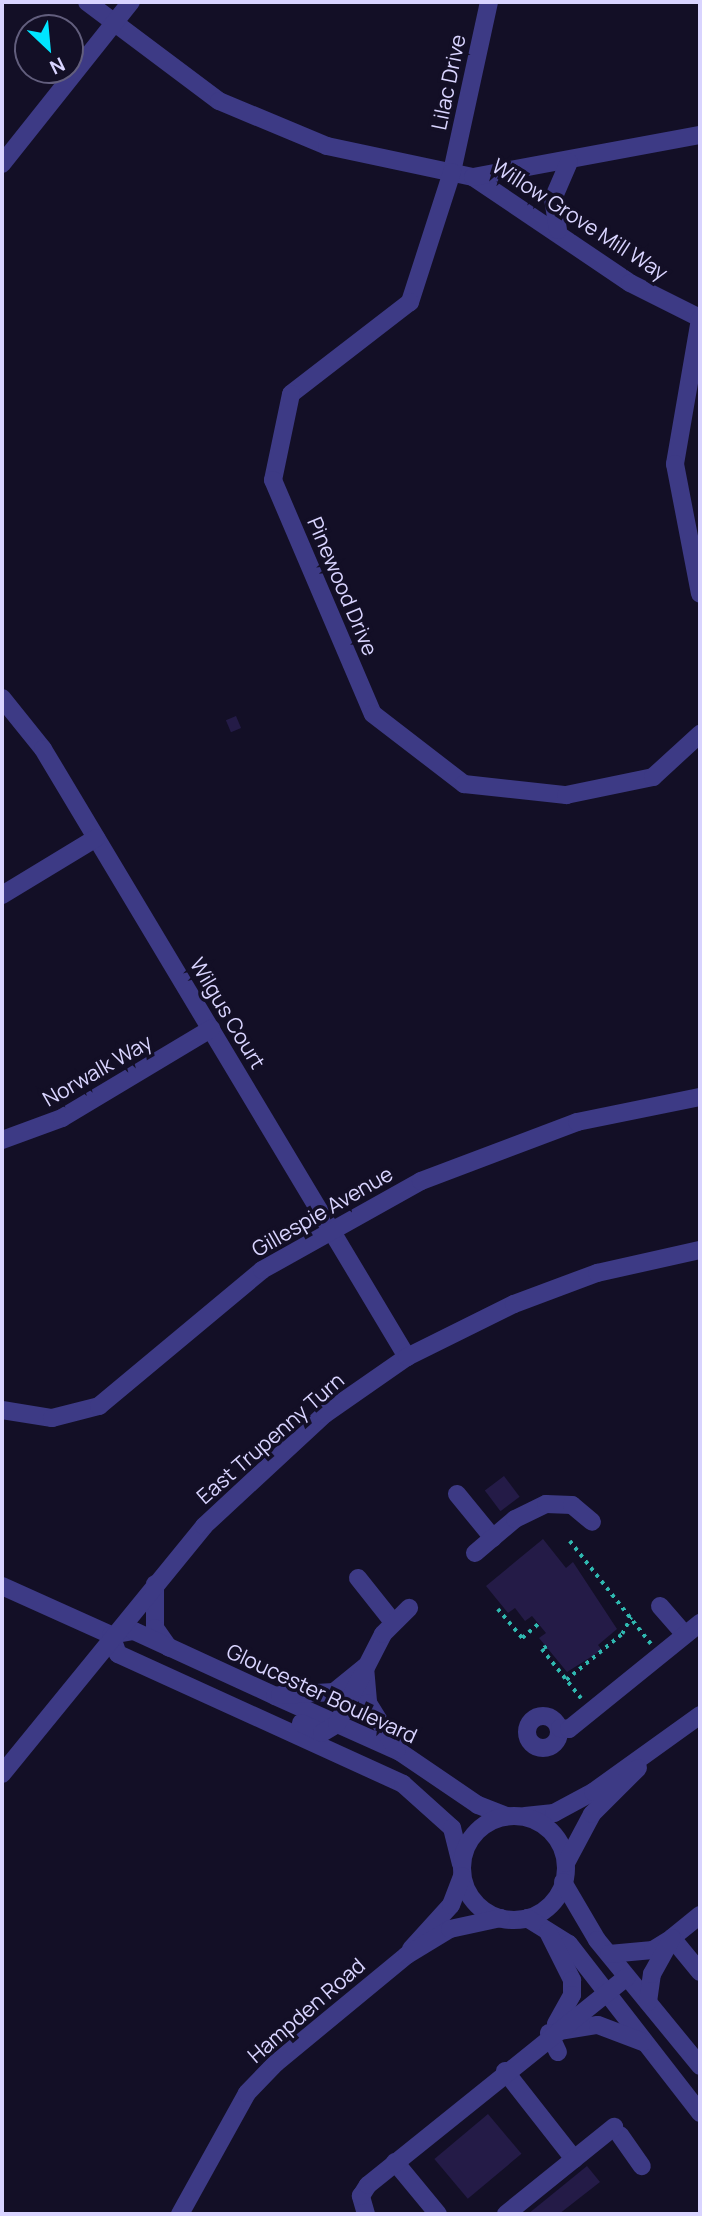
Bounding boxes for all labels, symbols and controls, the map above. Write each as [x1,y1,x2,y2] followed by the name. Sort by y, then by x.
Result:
[14,14,84,84] north arrow
[426,32,470,132] street label: Lilac Drive
[45,51,69,81] text: N
[487,153,673,285] street label: Willow Grove Mill Way
[302,513,384,659] street label: Pinewood Drive
[185,953,271,1073] street label: Wilgus Court
[38,1029,156,1111] street label: Norwalk Way
[247,1160,397,1262] street label: Gillespie Avenue
[191,1367,349,1509] street label: East Trupenny Turn
[223,1638,421,1748] street label: Gloucester Boulevard
[242,1952,370,2068] street label: Hampden Road

